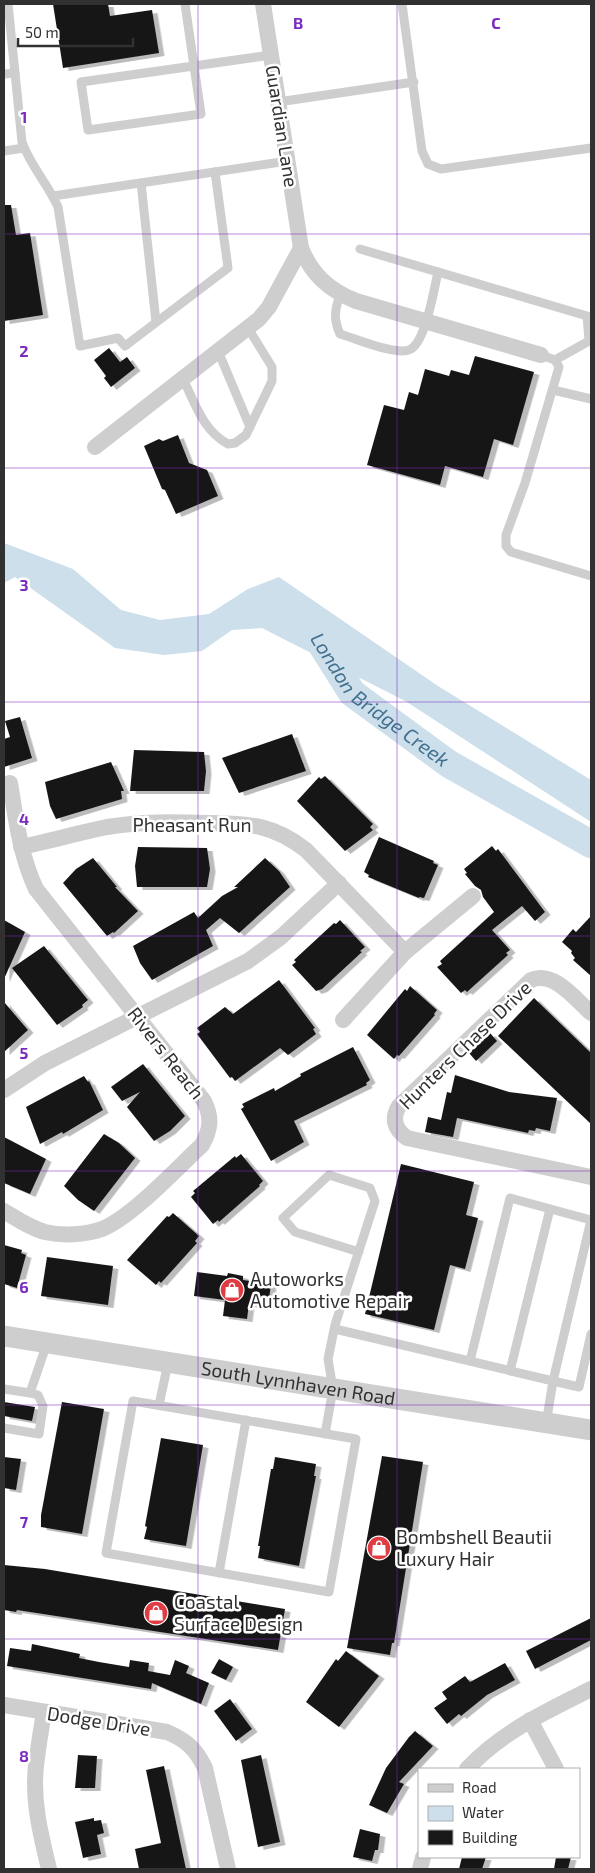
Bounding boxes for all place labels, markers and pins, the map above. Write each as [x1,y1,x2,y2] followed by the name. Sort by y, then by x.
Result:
[250,1267,410,1312] place label: Autoworks Automotive Repair
[219,1277,245,1303] shop icon: Autoworks Automotive Repair
[396,1525,552,1570] place label: Bombshell Beautii Luxury Hair
[366,1535,392,1561] shop icon: Bombshell Beautii Luxury Hair
[174,1590,303,1635] place label: Coastal Surface Design
[143,1600,169,1626] shop icon: Coastal Surface Design

